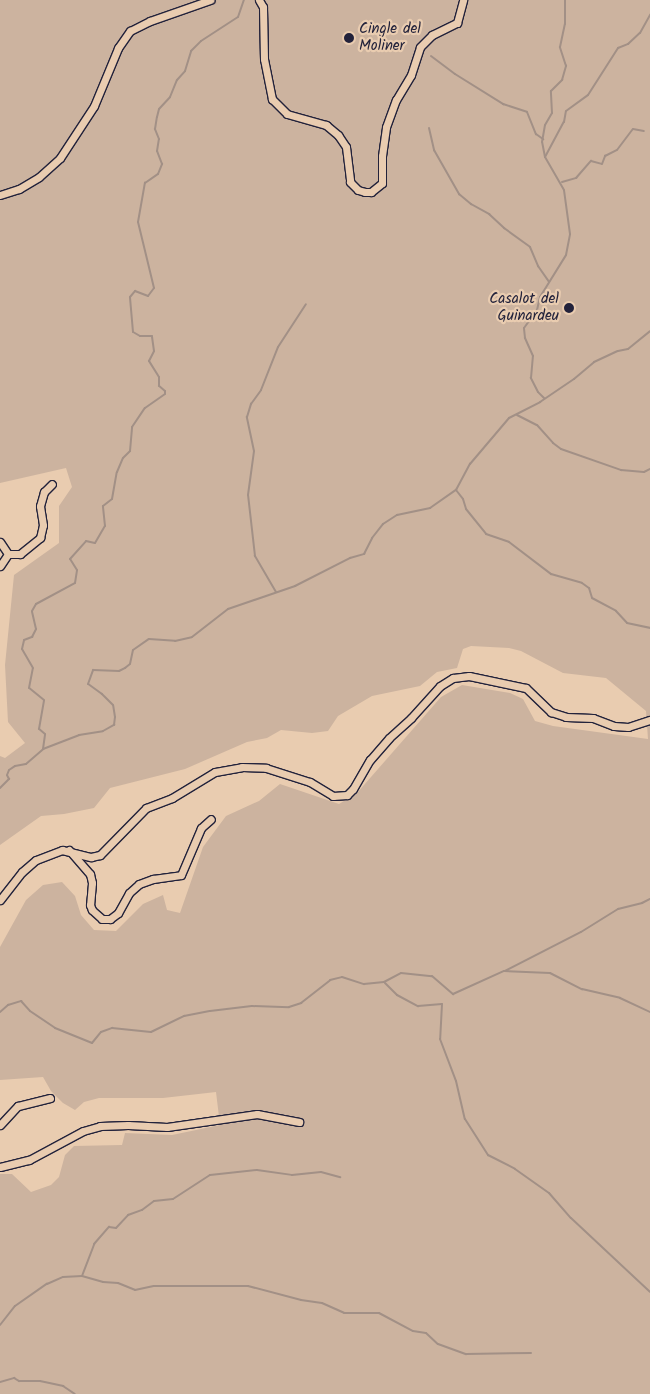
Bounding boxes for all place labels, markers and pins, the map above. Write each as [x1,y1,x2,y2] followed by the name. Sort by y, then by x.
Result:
[359,20,421,55] place label: Cingle del Moliner
[343,32,355,44] marker: Cingle del Moliner
[489,290,559,325] place label: Casalot del Guinardeu
[563,302,575,314] marker: Casalot del Guinardeu

